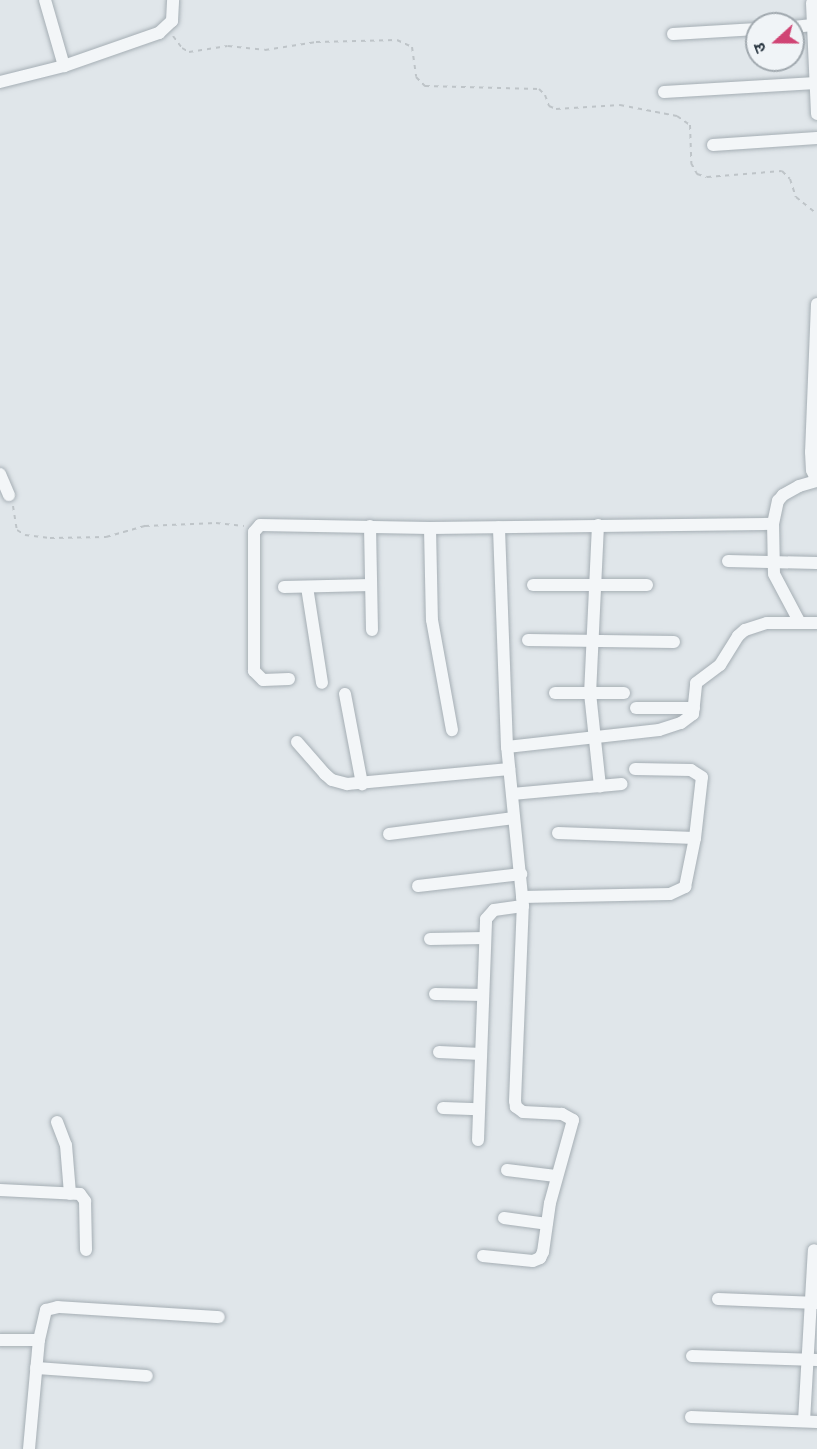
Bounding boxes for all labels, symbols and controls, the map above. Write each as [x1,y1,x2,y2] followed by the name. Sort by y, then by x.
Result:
[745,12,805,72] north arrow
[749,40,770,56] text: उ

